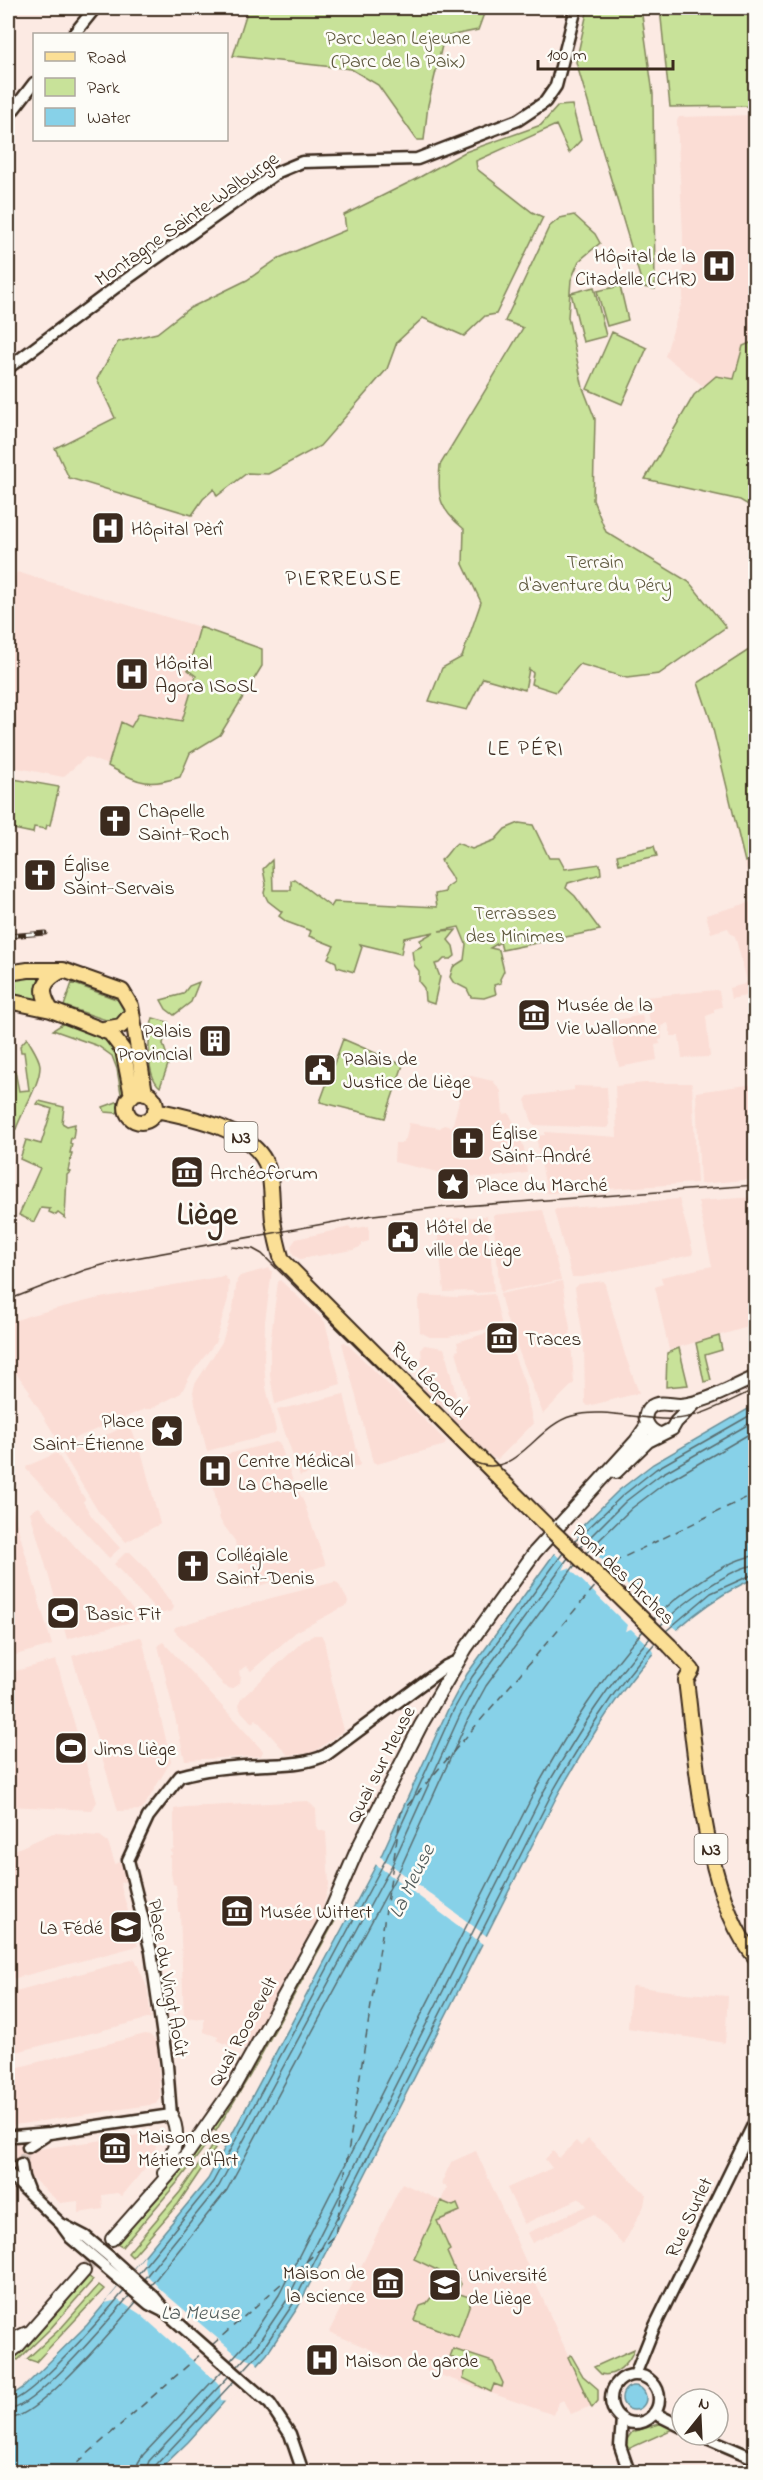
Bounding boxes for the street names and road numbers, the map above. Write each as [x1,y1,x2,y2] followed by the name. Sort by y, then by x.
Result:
[90,145,286,295] street label: Montagne Sainte-Walburge
[224,1122,258,1152] road number: N3
[383,1336,473,1426] street label: Rue Léopold
[564,1519,680,1633] street label: Pont des Arches
[340,1701,424,1829] street label: Quai sur Meuse
[694,1834,728,1864] road number: N3
[137,1897,195,2060] street label: Place du Vingt Août
[202,1972,287,2093] street label: Quai Roosevelt
[659,2173,722,2263] street label: Rue Surlet

